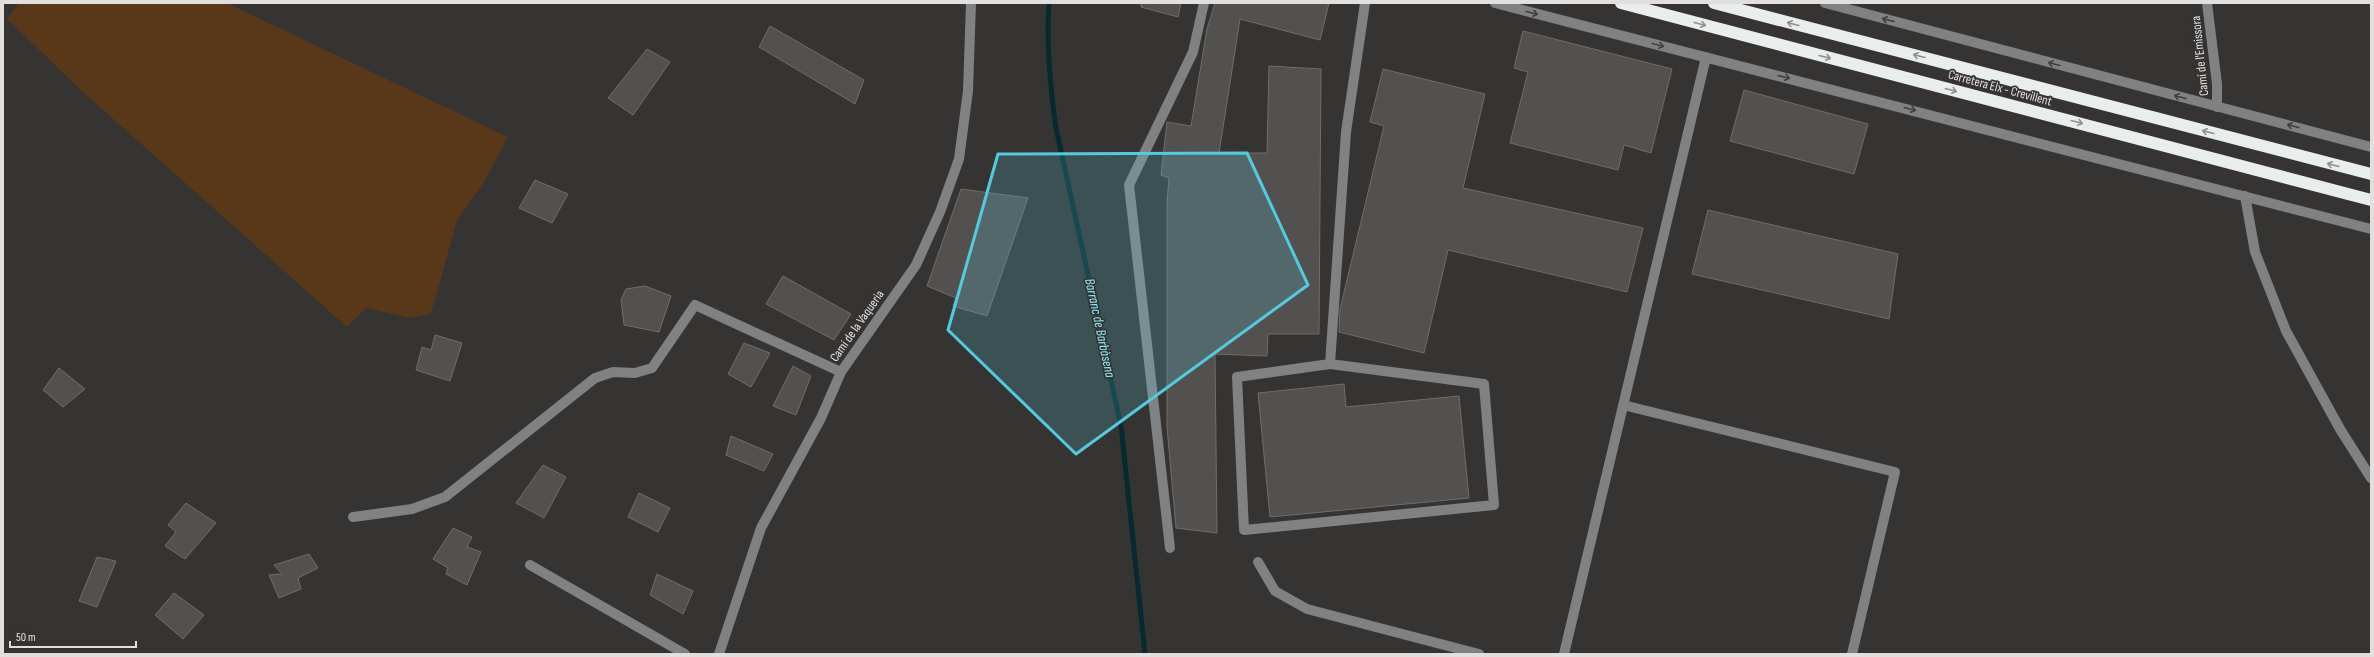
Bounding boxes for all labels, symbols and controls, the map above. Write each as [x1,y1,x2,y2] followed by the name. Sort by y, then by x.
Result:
[1526,10,1539,17] one-way arrow
[1882,15,1895,23] one-way arrow
[2188,15,2212,97] street label: Camí de l'Emissora
[1787,19,1800,27] one-way arrow
[1693,20,1706,28] one-way arrow
[1652,42,1665,49] one-way arrow
[1913,52,1926,60] one-way arrow
[1819,53,1832,61] one-way arrow
[2048,59,2061,67] one-way arrow
[1946,66,2054,110] street label: Carretera Elx - Crevillent
[1778,74,1791,82] one-way arrow
[1944,86,1957,94] one-way arrow
[2174,92,2187,100] one-way arrow
[1904,106,1917,114] one-way arrow
[2070,119,2083,127] one-way arrow
[2286,122,2299,130] one-way arrow
[2201,127,2214,135] one-way arrow
[2327,160,2340,168] one-way arrow
[1081,277,1119,379] water label: Barranc de Barbàsena
[826,287,888,365] street label: Camí de la Vaqueria
[10,623,136,649] scale bar
[16,630,36,645] text: 50 m

